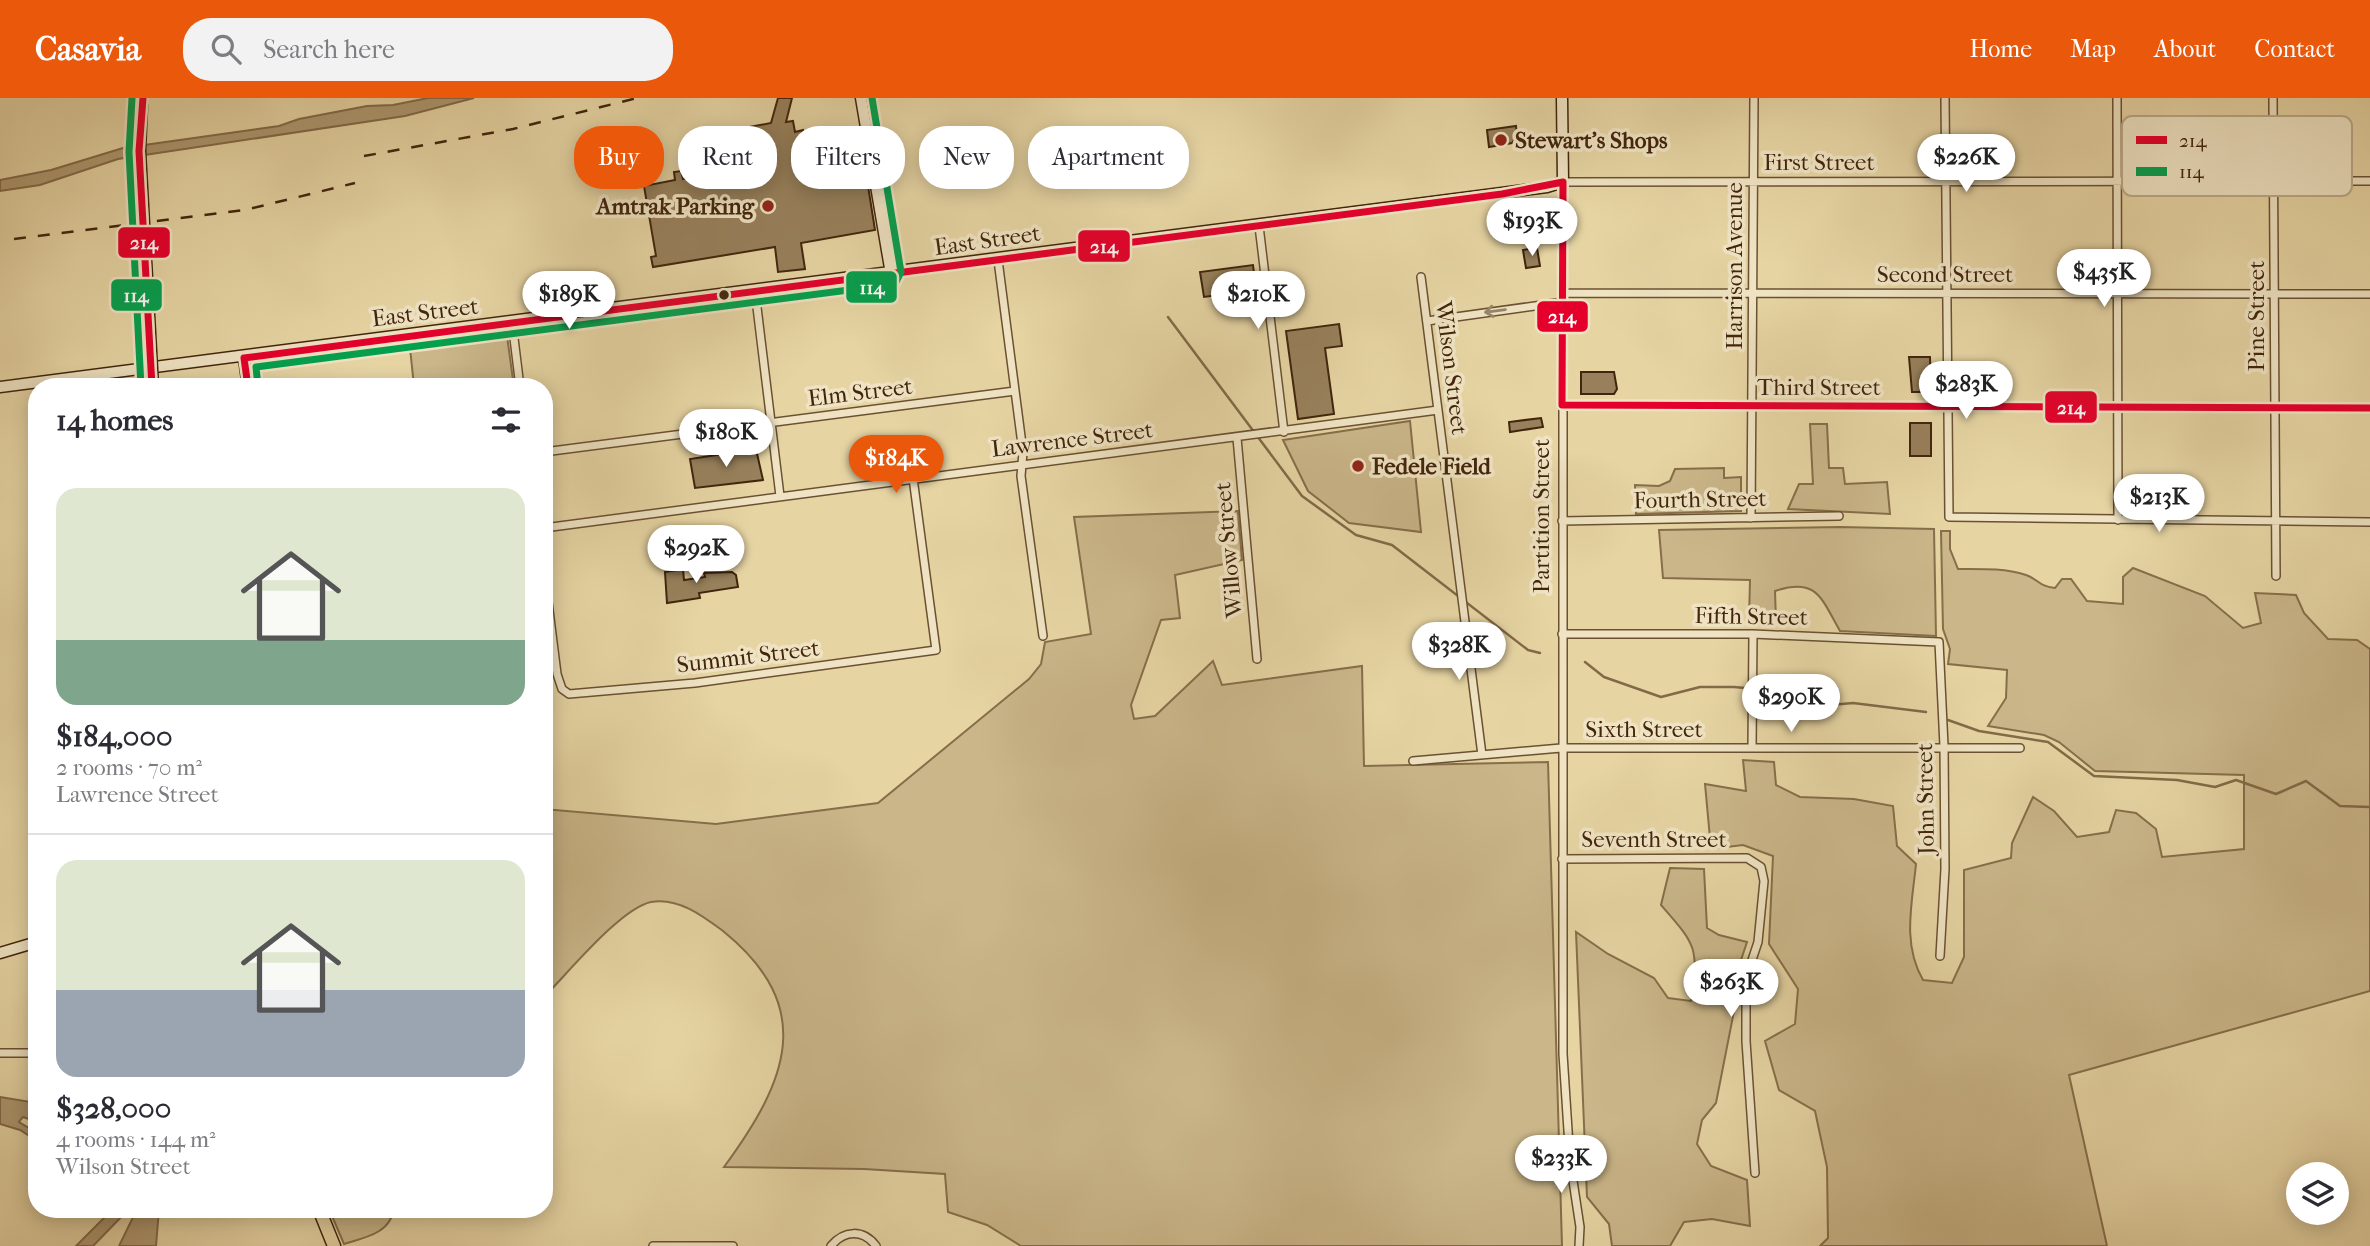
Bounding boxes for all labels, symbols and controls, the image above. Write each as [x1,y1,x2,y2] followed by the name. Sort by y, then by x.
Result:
[183,18,673,81] search box
[35,30,141,69] text: Casavia
[207,30,245,68] icon: search
[263,34,395,65] text: Search here
[1970,35,2032,63] text: Home
[2070,35,2116,63] text: Map
[2154,35,2216,63] text: About
[2254,35,2335,63] text: Contact
[2122,116,2352,196] legend
[574,126,664,189] chip: Buy
[678,126,777,189] chip: Rent
[791,126,905,189] chip: Filters
[919,126,1014,189] chip: New
[1028,126,1189,189] chip: Apartment
[1515,127,1668,154] place label: Stewart's Shops
[2179,130,2208,152] text: 214
[1493,132,1509,148] marker: Stewart's Shops
[1917,134,2015,194] pin: $226K
[1933,143,1999,170] text: $226K
[1763,149,1875,176] street label: First Street
[2179,161,2205,183] text: 114
[1721,182,1748,350] street label: Harrison Avenue
[595,193,755,220] place label: Amtrak Parking
[760,198,776,214] marker: Amtrak Parking
[1483,198,1581,258] pin: $193K
[1502,207,1562,234] text: $193K
[932,220,1042,261] street label: East Street
[117,226,171,259] line badge: 214
[1077,229,1131,263] line badge: 214
[130,232,159,254] text: 214
[1090,236,1119,258] text: 214
[2055,250,2153,309] pin: $435K
[2073,258,2135,285] text: $435K
[1877,261,2013,288] street label: Second Street
[2243,261,2270,371] street label: Pine Street
[845,270,898,304] line badge: 114
[520,272,618,331] pin: $189K
[1209,272,1307,331] pin: $210K
[860,277,885,299] text: 114
[110,278,163,312] line badge: 114
[538,280,600,307] text: $189K
[1227,280,1289,307] text: $210K
[124,285,149,307] text: 114
[717,288,731,302] unlabelled marker
[370,293,480,332] street label: East Street
[1430,299,1473,437] street label: Wilson Street
[1536,300,1589,333] line badge: 214
[1485,305,1507,318] one-way arrow
[1548,306,1577,328] text: 214
[1917,362,2015,421] pin: $283K
[1935,370,1997,397] text: $283K
[806,373,914,412] street label: Elm Street
[1757,374,1881,401] street label: Third Street
[2044,390,2098,424] line badge: 214
[2057,397,2086,419] text: 214
[487,401,525,439] icon: filters
[56,403,173,438] text: 14 homes
[677,410,775,469] pin: $180K
[990,416,1154,463] street label: Lawrence Street
[695,418,757,445] text: $180K
[847,436,945,495] pin: $184K
[1528,439,1555,593] street label: Partition Street
[865,444,927,471] text: $184K
[1371,453,1492,480] place label: Fedele Field
[1350,458,1366,474] marker: Fedele Field
[2110,474,2208,534] pin: $213K
[1209,481,1248,620] street label: Willow Street
[2130,483,2188,510] text: $213K
[1633,485,1767,514] street label: Fourth Street
[647,526,745,585] pin: $292K
[228,533,354,659] icon: home
[663,534,729,561] text: $292K
[1694,602,1808,631] street label: Fifth Street
[1410,622,1508,682] pin: $328K
[1428,631,1490,658] text: $328K
[675,634,821,679] street label: Summit Street
[1742,674,1840,734] pin: $290K
[1758,683,1824,710] text: $290K
[1585,716,1703,743] street label: Sixth Street
[56,719,173,754] text: $184,000
[1911,743,1940,857] street label: John Street
[56,754,202,781] text: 2 rooms · 70 m²
[56,781,219,808] text: Lawrence Street
[1581,826,1727,853] street label: Seventh Street
[228,905,354,1031] icon: home
[1682,960,1780,1019] pin: $263K
[1699,968,1763,995] text: $263K
[56,1091,171,1126] text: $328,000
[56,1126,216,1153] text: 4 rooms · 144 m²
[1512,1136,1610,1195] pin: $233K
[1531,1144,1591,1171] text: $233K
[56,1153,191,1180] text: Wilson Street
[2286,1162,2349,1225] map controls
[2286,1162,2349,1225] button: layers

